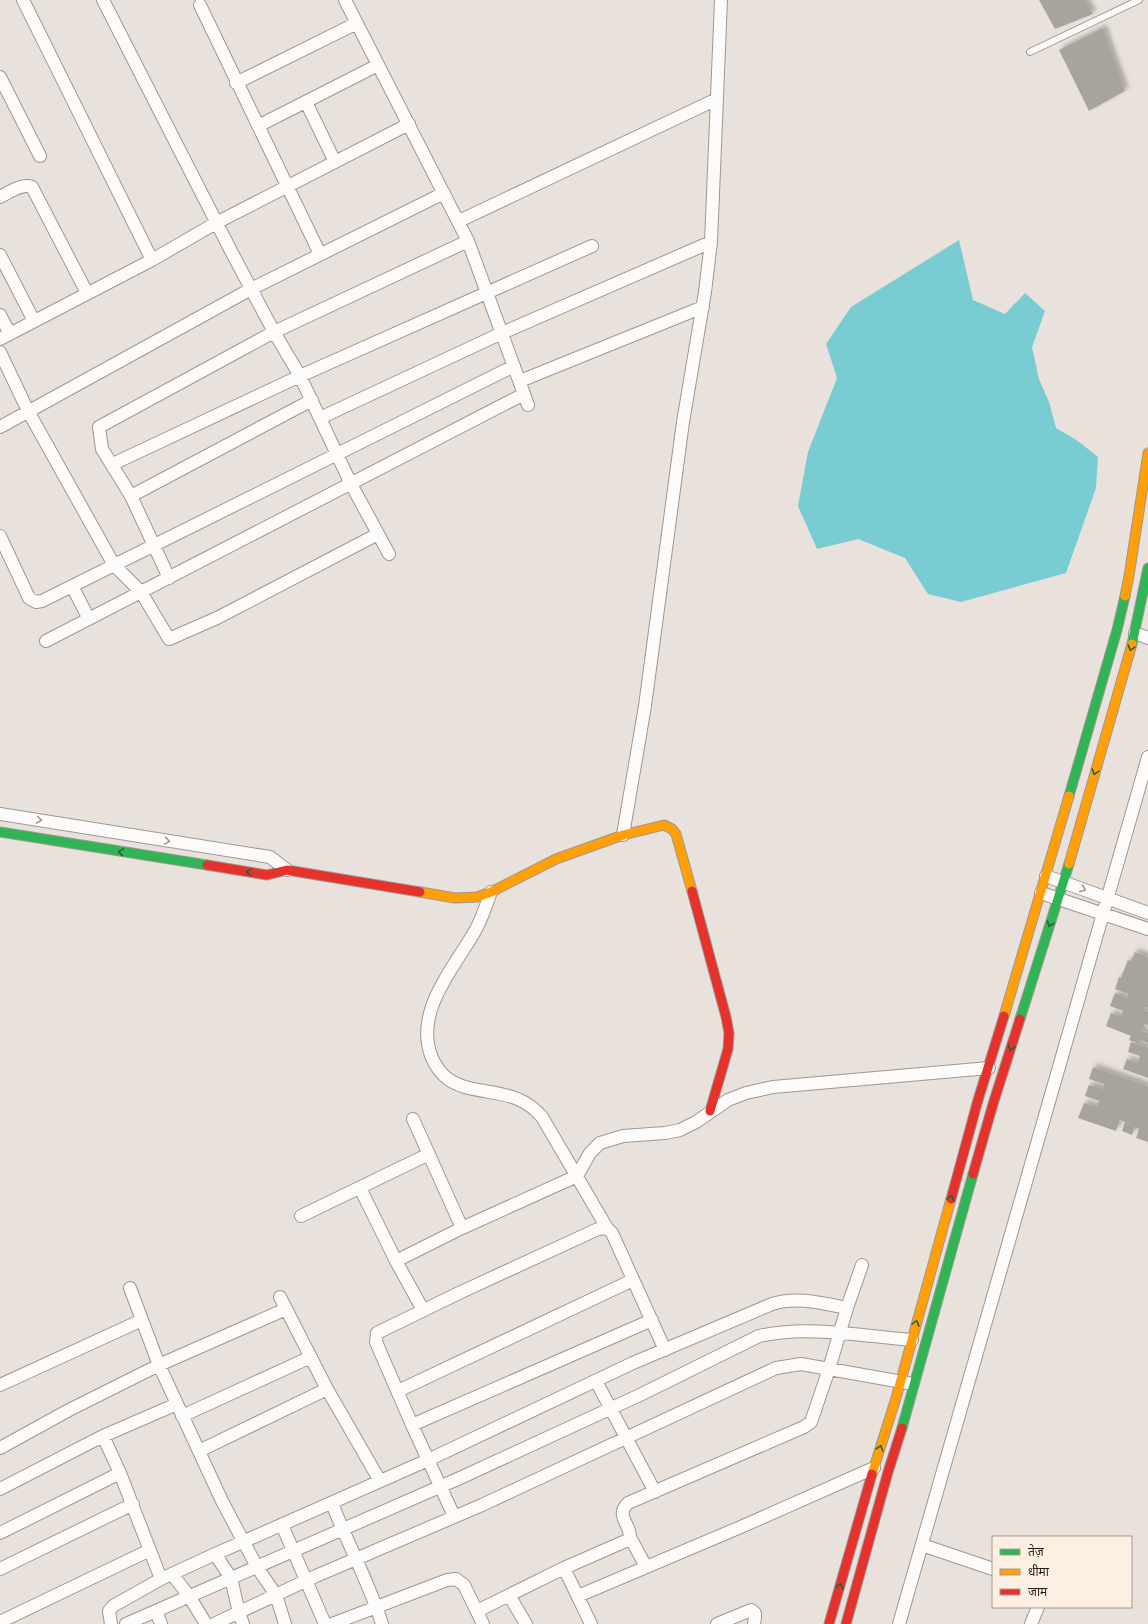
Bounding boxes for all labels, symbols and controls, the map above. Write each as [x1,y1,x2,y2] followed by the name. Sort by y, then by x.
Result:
[1127,644,1136,651] one-way arrow
[1091,769,1100,776] one-way arrow
[35,815,42,824] one-way arrow
[164,836,170,845] one-way arrow
[117,848,124,857] one-way arrow
[246,869,252,877] one-way arrow
[1080,885,1087,893] one-way arrow
[1046,920,1055,927] one-way arrow
[1007,1044,1016,1051] one-way arrow
[946,1195,955,1202] one-way arrow
[911,1320,920,1327] one-way arrow
[875,1445,884,1452] one-way arrow
[992,1536,1132,1608] legend
[1028,1542,1045,1560] text: तेज़
[1028,1562,1050,1580] text: धीमा
[1028,1582,1048,1600] text: जाम
[835,1583,844,1590] one-way arrow

